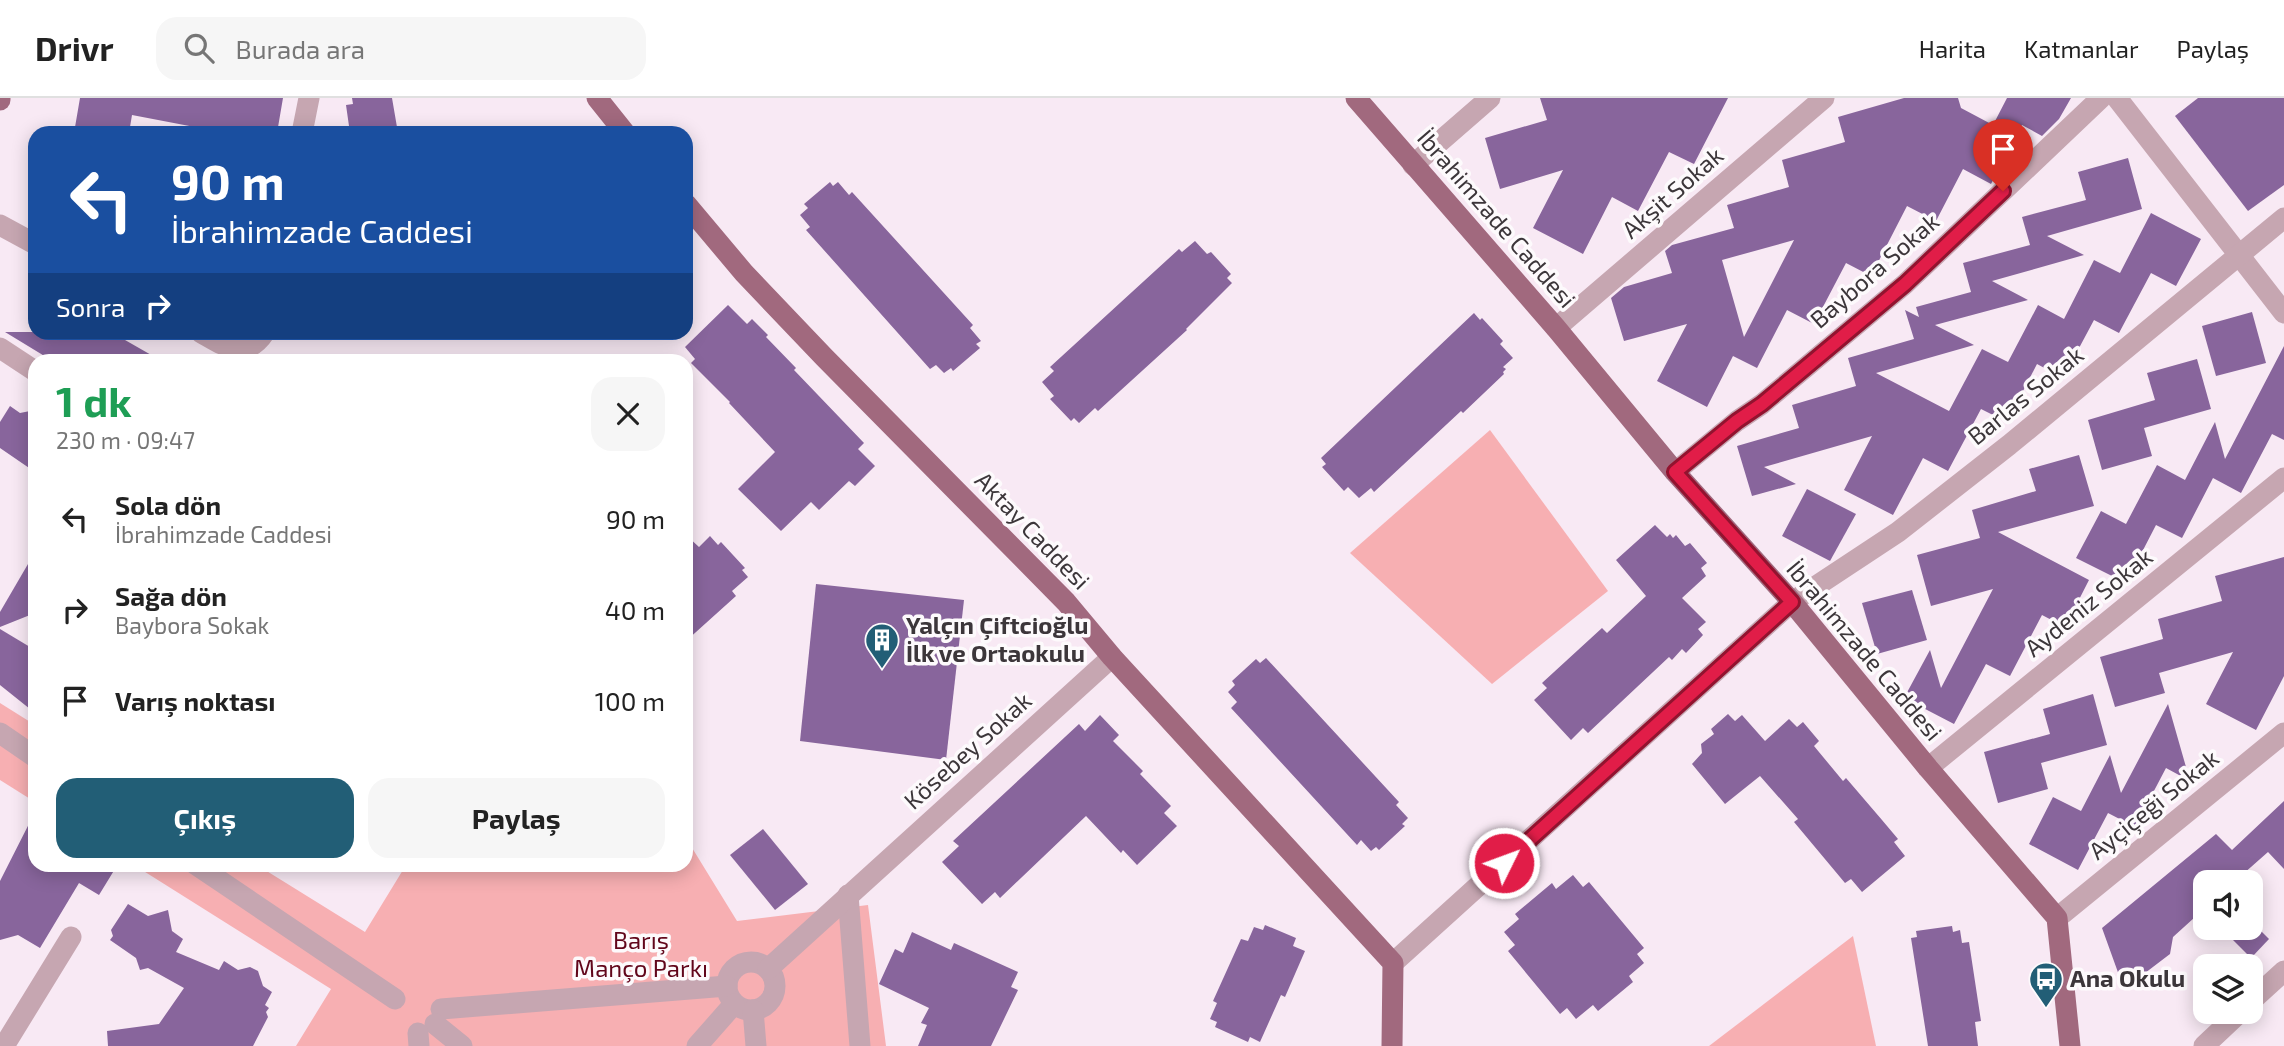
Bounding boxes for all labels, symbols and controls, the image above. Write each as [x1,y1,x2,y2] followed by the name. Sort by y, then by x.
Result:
[156,17,646,80] search box
[35,28,114,68] text: Drivr
[180,29,218,67] icon: search
[236,33,365,64] text: Burada ara
[1919,34,1986,63] text: Harita
[2024,34,2139,63] text: Katmanlar
[2177,34,2249,63] text: Paylaş
[1973,119,2033,191] pin
[1412,123,1582,313] street label: İbrahimzade Caddesi
[1984,130,2022,168] icon: arrive
[1616,140,1729,244] street label: Akşit Sokak
[171,151,285,210] text: 90 m
[56,154,147,245] icon: left
[1804,206,1944,334] street label: Baybora Sokak
[171,211,473,249] text: İbrahimzade Caddesi
[139,287,177,325] icon: right
[56,291,125,322] text: Sonra
[1961,339,2089,450] street label: Barlas Sokak
[56,375,132,425] text: 1 dk
[591,377,665,451] button: close
[56,426,195,454] text: 230 m · 09:47
[970,465,1096,595] street label: Aktay Caddesi
[115,489,221,520] text: Sola dön
[56,500,94,538] icon: left
[606,503,665,534] text: 90 m
[115,520,332,548] text: İbrahimzade Caddesi
[2018,542,2158,662] street label: Aydeniz Sokak
[1781,554,1949,746] street label: İbrahimzade Caddesi
[115,580,227,611] text: Sağa dön
[56,591,94,629] icon: right
[605,594,665,625] text: 40 m
[906,610,1089,667] place label: Yalçın Çiftcioğlu İlk ve Ortaokulu
[115,611,269,639] text: Baybora Sokak
[863,621,901,670] building icon: Yalçın Çiftcioğlu İlk ve Ortaokulu
[56,682,94,720] icon: arrive
[115,685,275,716] text: Varış noktası
[595,685,665,716] text: 100 m
[897,685,1037,815] street label: Kösebey Sokak
[2082,743,2224,866] street label: Ayçiçeği Sokak
[56,778,354,858] button: Çıkış
[368,778,665,858] button: Paylaş
[1467,826,1541,900] position arrow
[2193,870,2263,1024] map controls
[2193,870,2263,940] button: sound
[574,925,708,983] park label: Barış Manço Parkı
[2193,954,2263,1024] button: layers
[2027,960,2065,1009] bus stop icon: Ana Okulu
[2070,963,2185,992] place label: Ana Okulu

